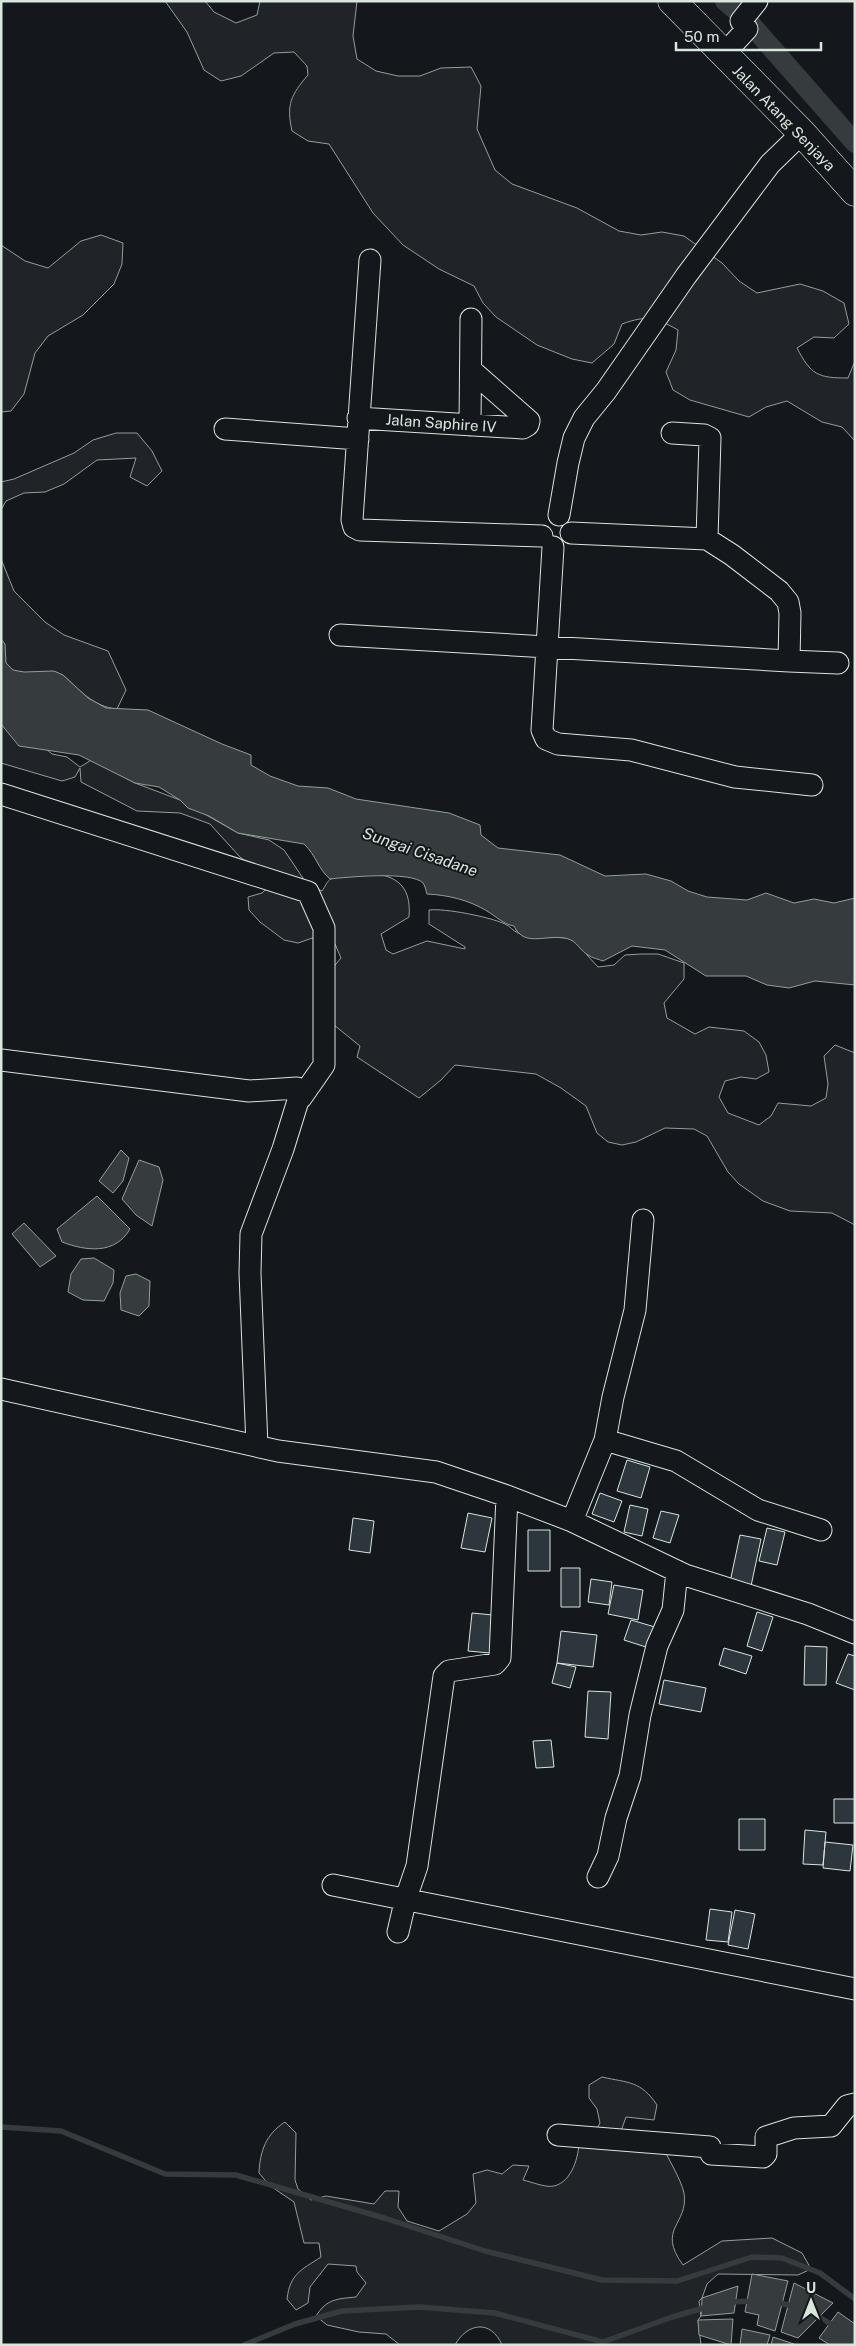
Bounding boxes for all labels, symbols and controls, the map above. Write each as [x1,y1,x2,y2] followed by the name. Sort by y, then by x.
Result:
[676,20,821,52] scale bar
[684,28,719,45] text: 50 m
[729,62,839,174] street label: Jalan Atang Senjaya
[385,411,497,435] street label: Jalan Saphire IV
[360,823,480,881] water label: Sungai Cisadane
[786,2276,836,2326] north arrow
[806,2280,816,2296] text: U

